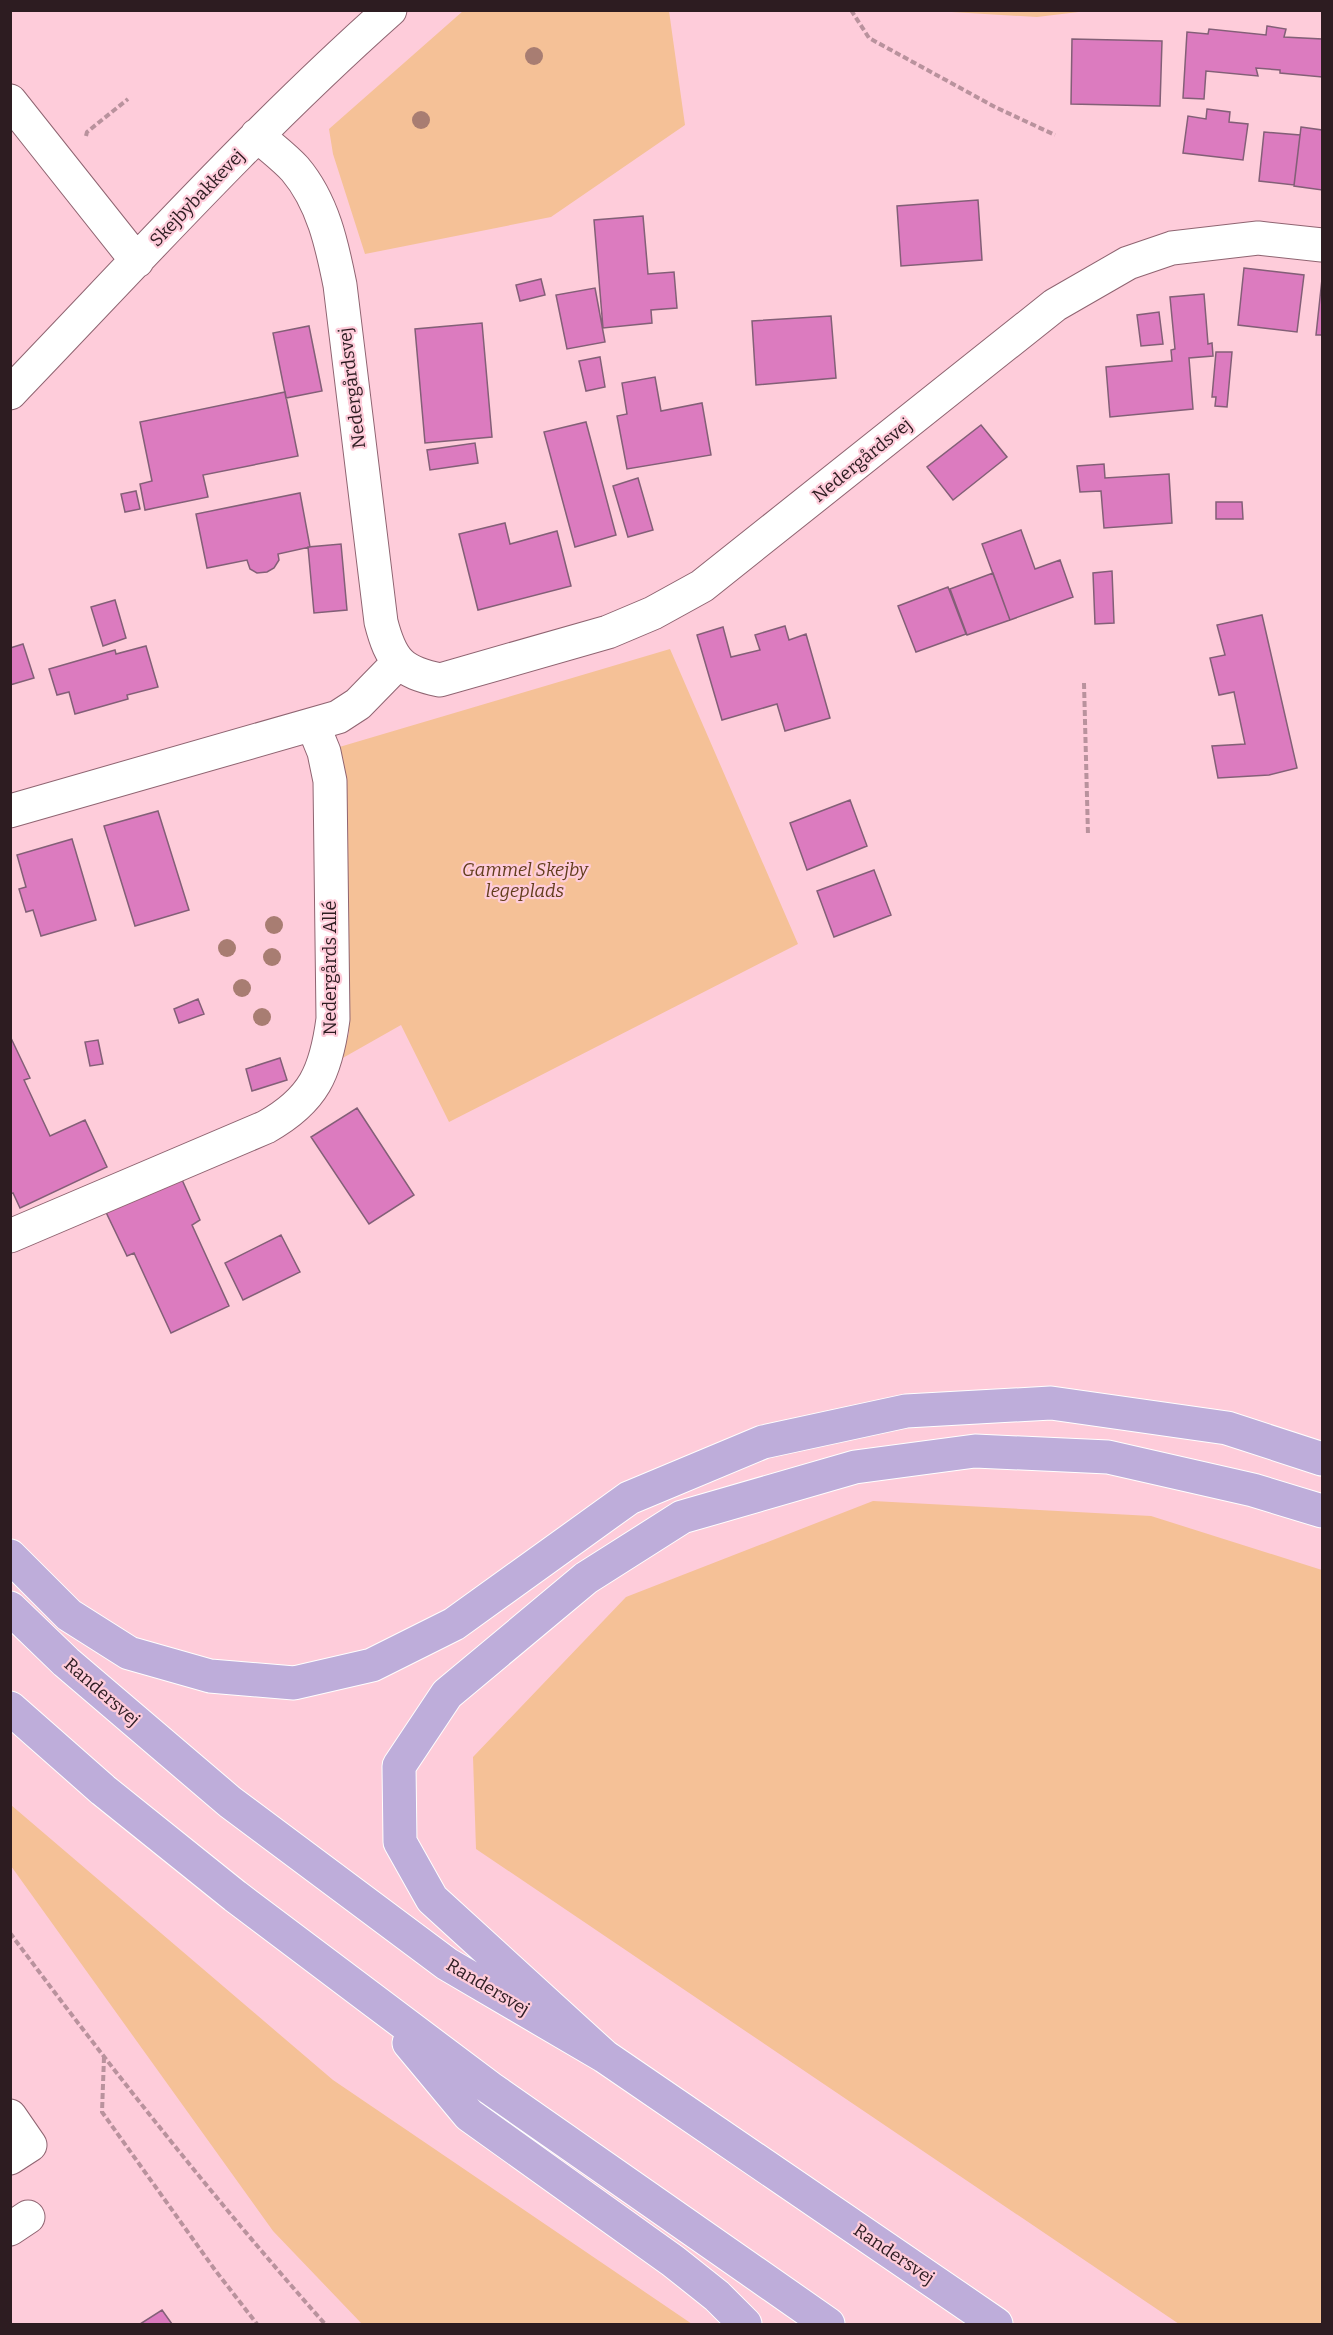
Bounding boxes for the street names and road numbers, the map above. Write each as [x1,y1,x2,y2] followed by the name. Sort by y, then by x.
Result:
[145,145,249,251] street label: Skejbybakkevej
[334,326,370,450] street label: Nedergårdsvej
[808,413,916,507] street label: Nedergårdsvej
[319,901,341,1035] street label: Nedergårds Allé
[60,1653,144,1731] street label: Randersvej
[443,1954,533,2020] street label: Randersvej
[849,2219,939,2289] street label: Randersvej

